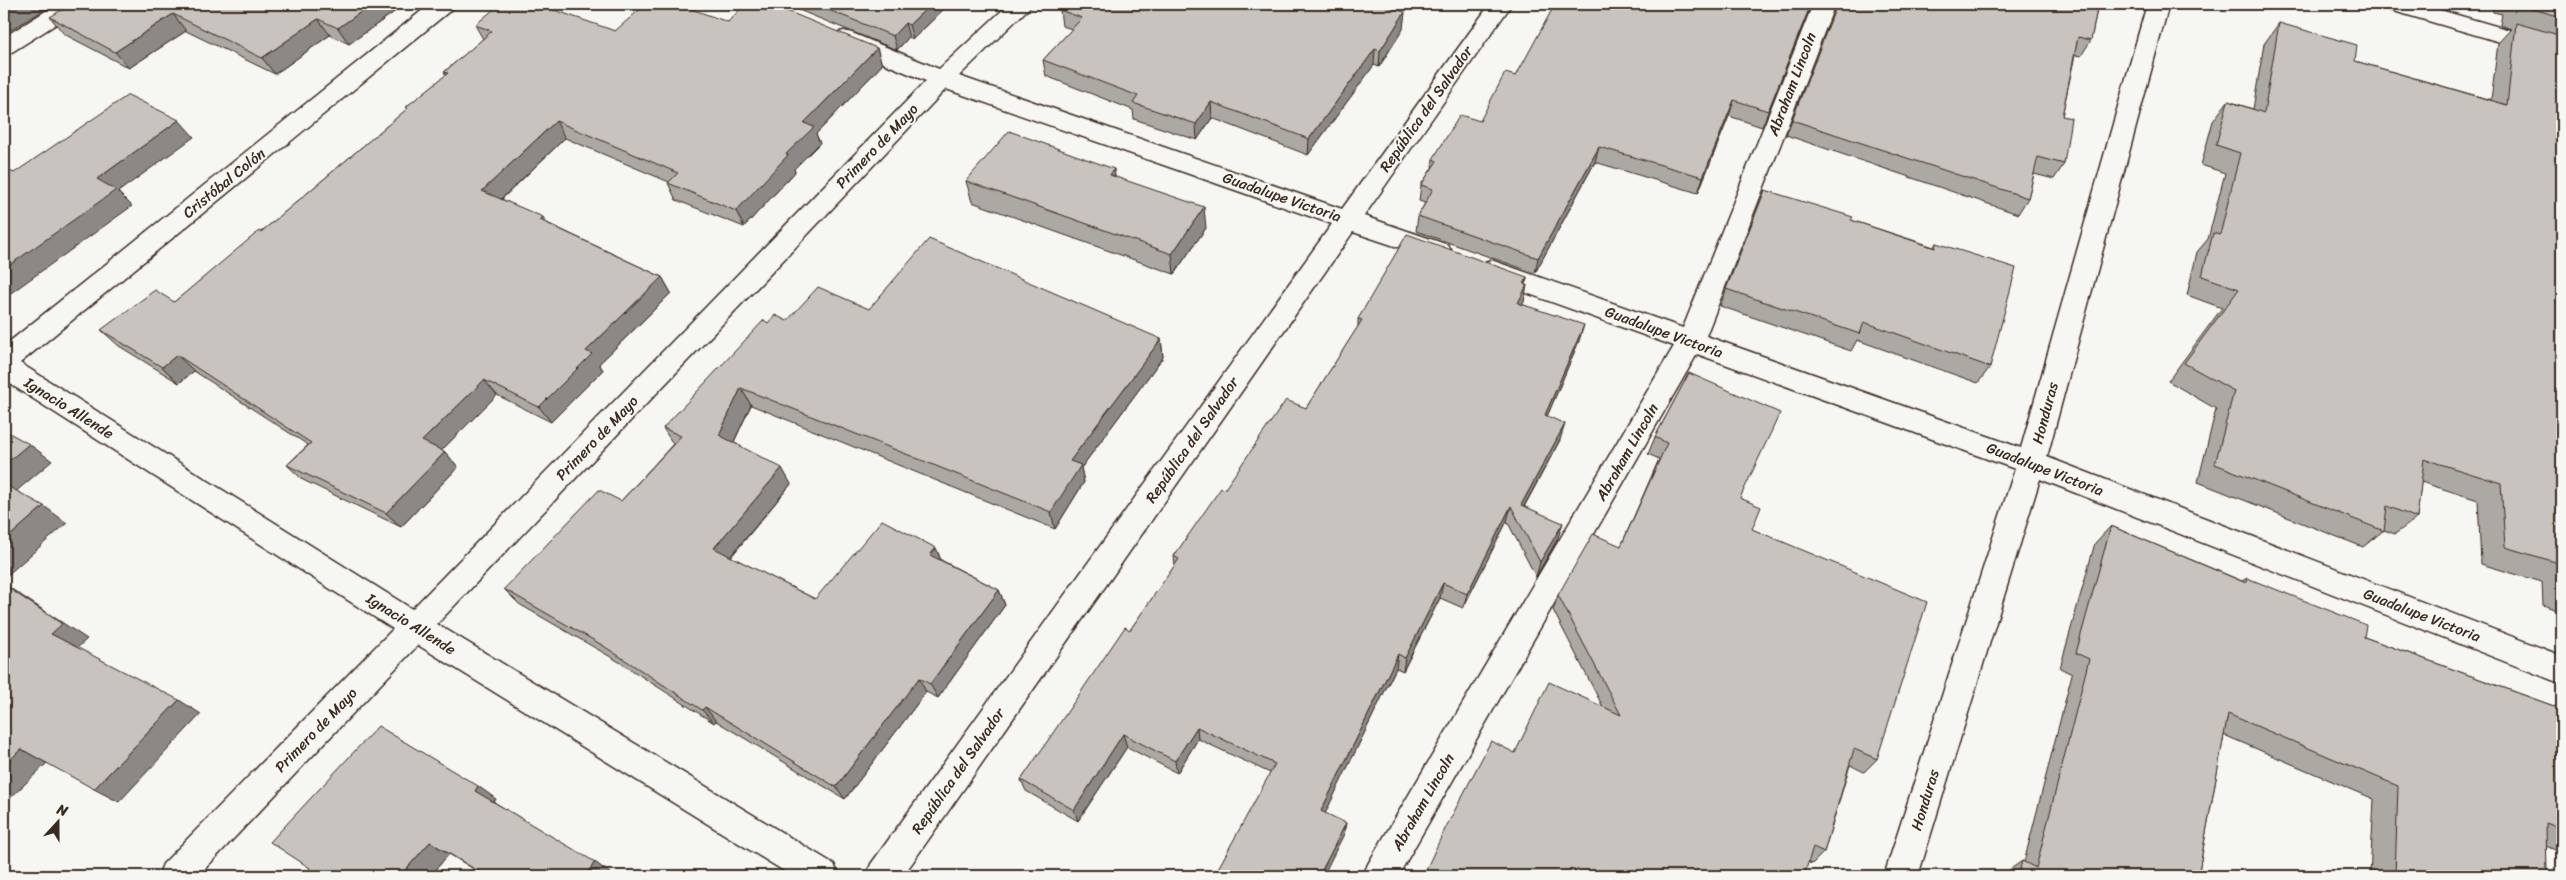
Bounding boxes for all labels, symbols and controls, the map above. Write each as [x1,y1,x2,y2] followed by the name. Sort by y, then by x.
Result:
[1760,28,1824,141] street label: Abraham Lincoln
[1373,40,1480,178] street label: República del Salvador
[829,97,925,195] street label: Primero de Mayo
[177,141,271,225] street label: Cristóbal Colón
[1219,165,1345,230] street label: Guadalupe Victoria
[1601,299,1727,366] street label: Guadalupe Victoria
[18,369,119,446] street label: Ignacio Allende
[1139,371,1246,509] street label: República del Salvador
[2024,379,2066,447] street label: Honduras
[549,389,645,487] street label: Primero de Mayo
[1588,398,1666,507] street label: Abraham Lincoln
[1983,435,2108,503] street label: Guadalupe Victoria
[2360,581,2485,649] street label: Guadalupe Victoria
[360,585,461,662] street label: Ignacio Allende
[268,681,364,779] street label: Primero de Mayo
[905,702,1012,840] street label: República del Salvador
[1384,748,1462,857] street label: Abraham Lincoln
[1903,766,1947,834] street label: Honduras
[53,797,72,824] text: N
[32,798,82,848] north arrow

